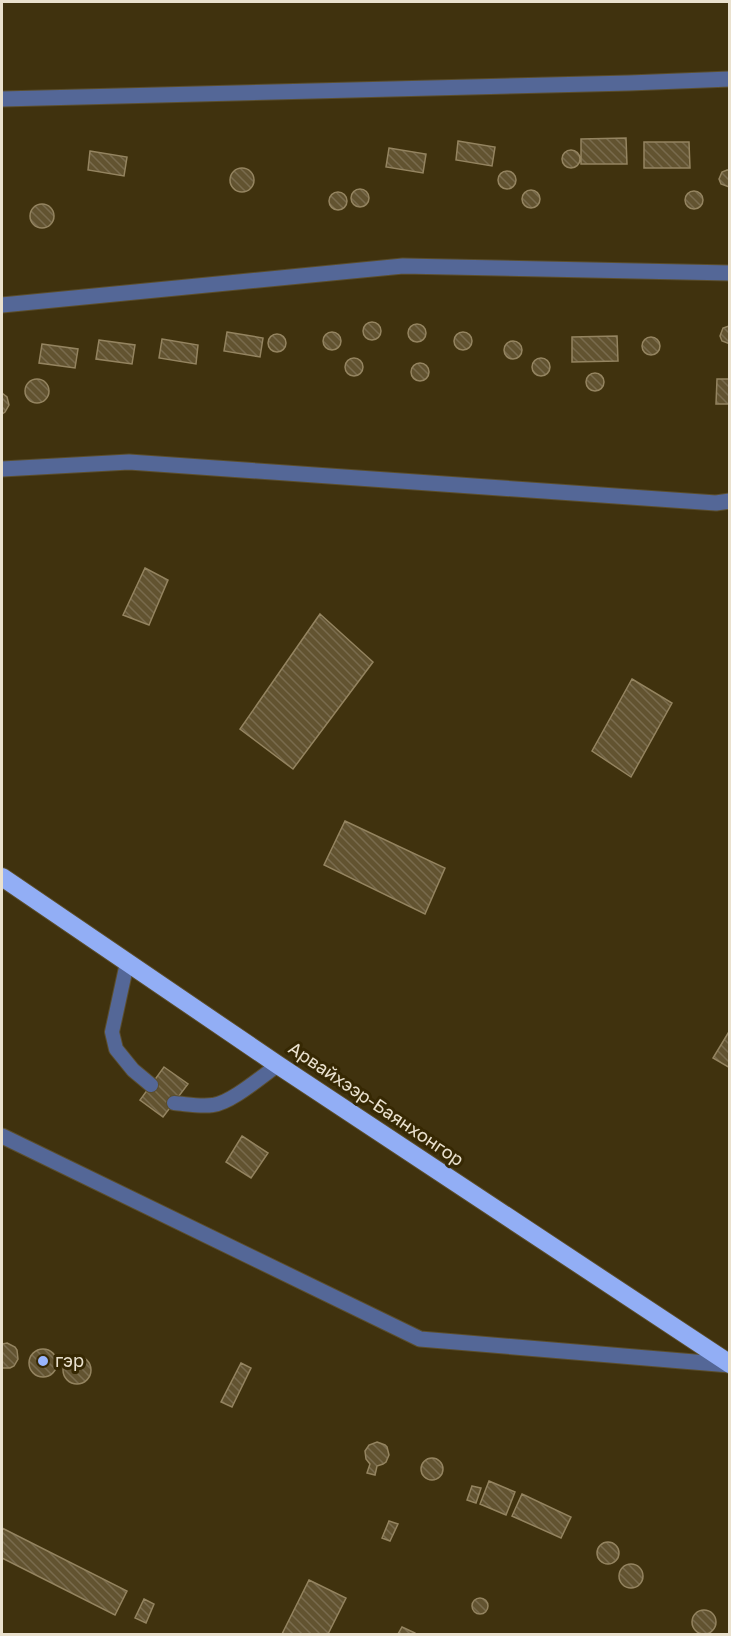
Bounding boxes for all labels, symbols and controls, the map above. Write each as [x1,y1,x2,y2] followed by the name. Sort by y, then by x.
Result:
[285,1036,468,1170] street label: Арвайхээр-Баянхонгор
[55,1349,84,1371] place label: гэр
[36,1354,50,1368] marker: гэр

